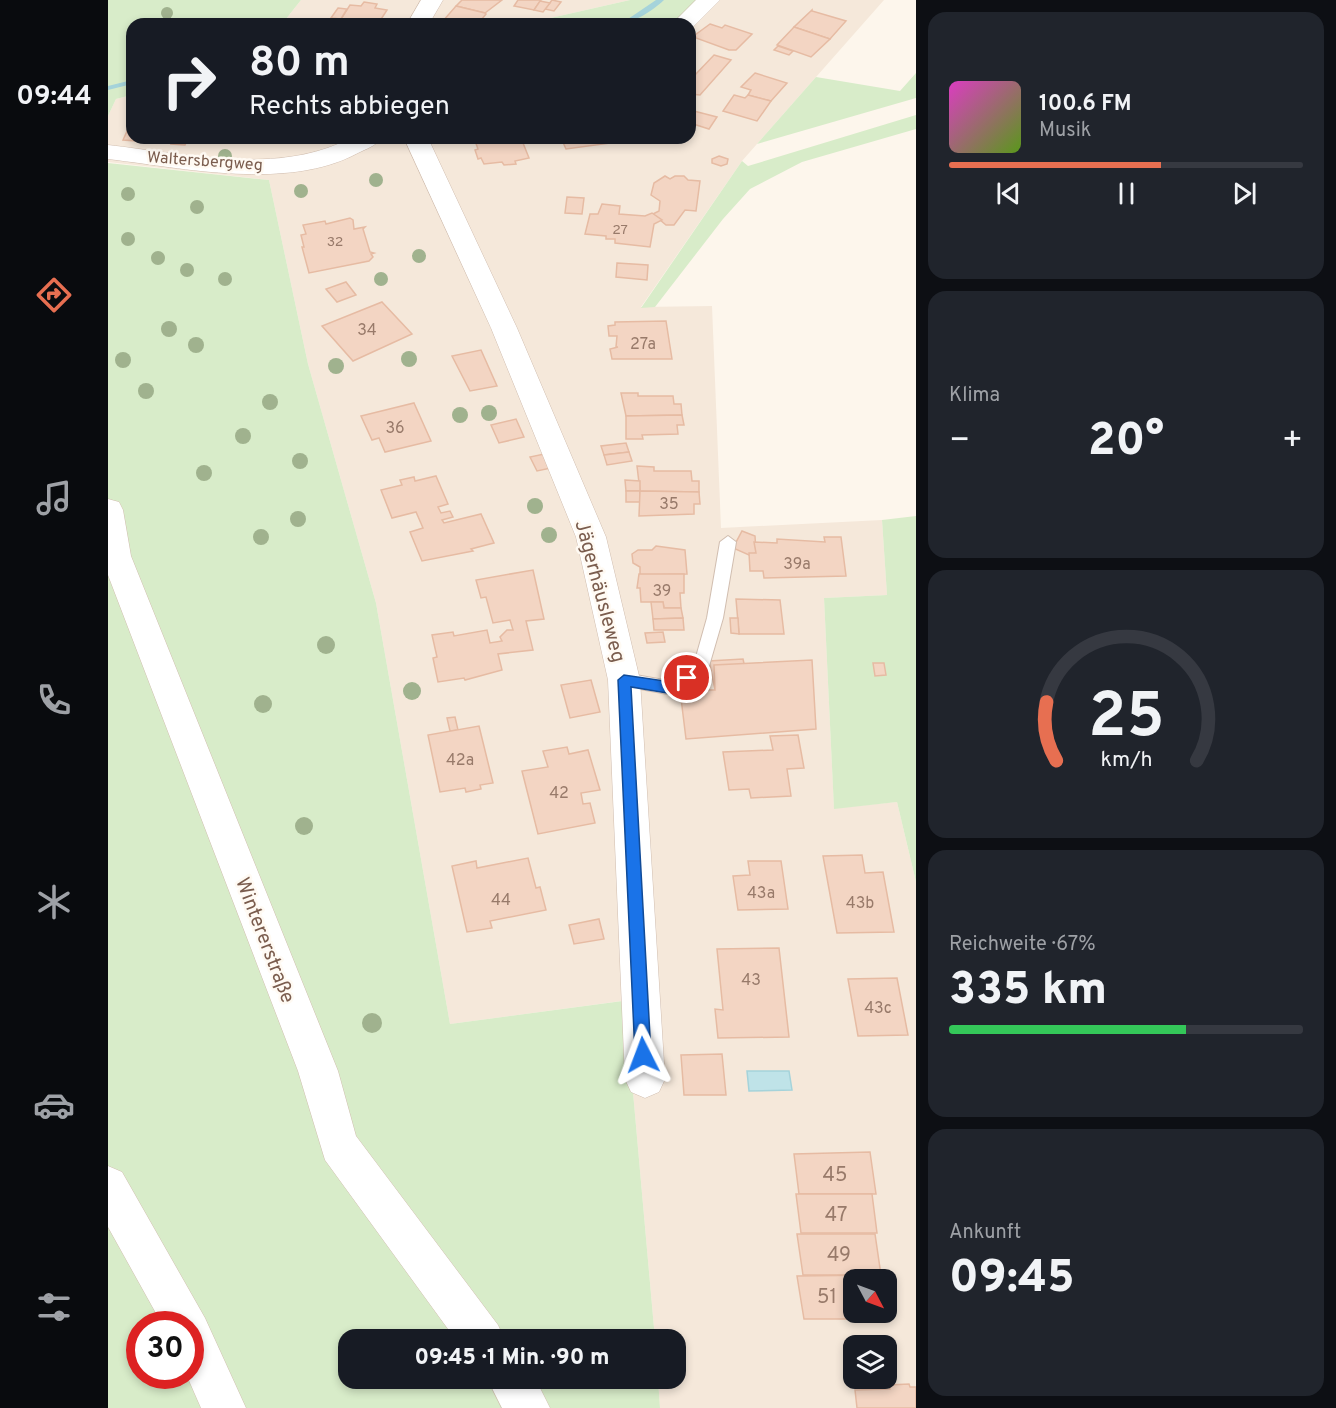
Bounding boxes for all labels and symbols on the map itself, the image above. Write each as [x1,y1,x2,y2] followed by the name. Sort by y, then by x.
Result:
[146,148,263,176] street label: Waltersbergweg
[612,222,628,239] house number: 27
[327,234,343,251] house number: 32
[357,321,377,341] house number: 34
[630,335,656,355] house number: 27a
[385,419,405,439] house number: 36
[659,495,679,515] house number: 35
[568,518,631,665] street label: Jägerhäusleweg
[783,555,811,575] house number: 39a
[653,582,671,602] house number: 39
[661,652,712,703] pin
[446,751,474,771] house number: 42a
[549,784,569,804] house number: 42
[228,874,300,1007] street label: Wintererstraße
[747,884,775,904] house number: 43a
[491,891,511,911] house number: 44
[846,894,874,914] house number: 43b
[741,971,761,991] house number: 43
[864,999,892,1019] house number: 43c
[611,1023,675,1087] position arrow
[823,1163,847,1189] house number: 45
[825,1203,847,1229] house number: 47
[827,1243,851,1269] house number: 49
[843,1269,897,1323] north arrow
[817,1285,837,1311] house number: 51
[126,1311,204,1389] speed limit sign: 30

